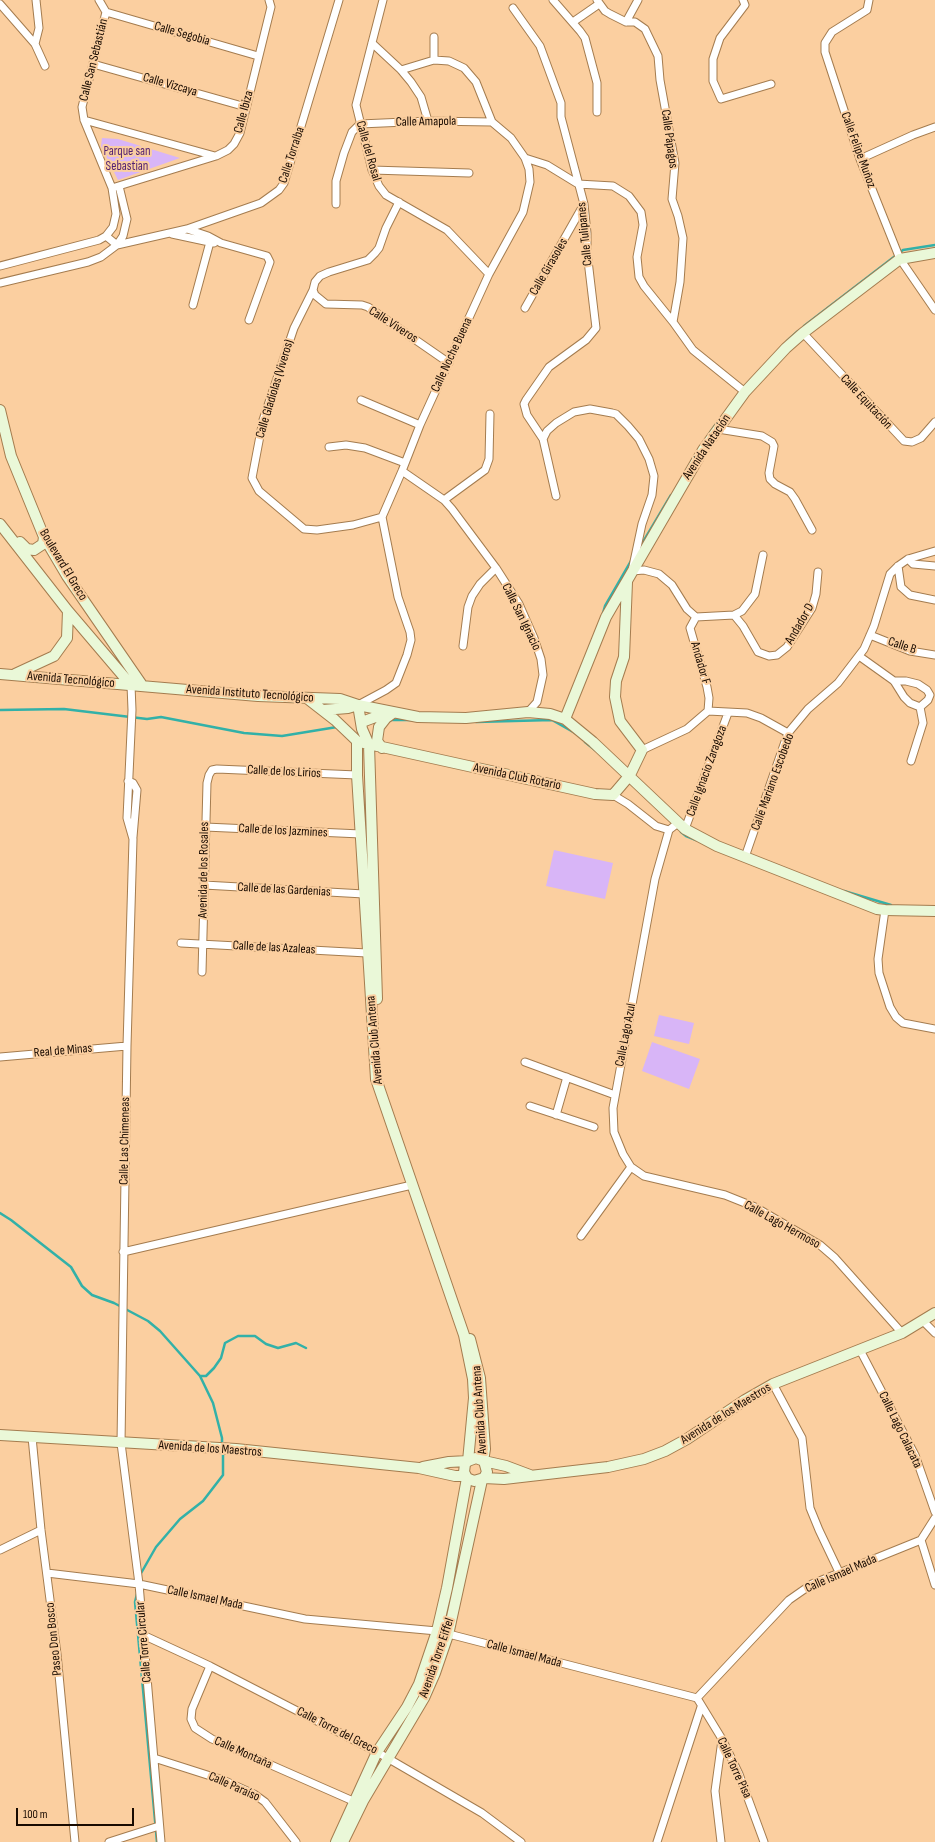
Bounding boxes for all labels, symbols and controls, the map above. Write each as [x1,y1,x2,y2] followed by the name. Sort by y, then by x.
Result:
[76,17,112,103] street label: Calle San Sebastián
[152,19,212,49] street label: Calle Segobia
[141,70,199,100] street label: Calle Vizcaya
[231,89,257,135] street label: Calle Ibiza
[657,109,681,169] street label: Calle Pápagos
[837,110,879,190] street label: Calle Felipe Muñoz
[396,114,456,130] street label: Calle Amapola
[352,119,384,183] street label: Calle del Rosal
[276,125,308,185] street label: Calle Torralba
[103,144,151,175] park label: Parque san Sebastian
[574,201,596,267] street label: Calle Tulipanes
[526,236,572,298] street label: Calle Girasoles
[366,303,420,347] street label: Calle Viveros
[428,315,476,395] street label: Calle Noche Buena
[253,338,297,440] street label: Calle Gladiolas (Viveros)
[837,371,895,433] street label: Calle Equitación
[680,411,734,483] street label: Avenida Natación
[36,526,90,604] street label: Boulevard El Greco
[498,581,544,653] street label: Calle San Ignacio
[782,601,818,647] street label: Andador D
[886,634,918,658] street label: Calle B
[687,640,713,686] street label: Andador F
[27,668,115,692] street label: Avenida Tecnológico
[186,682,314,706] street label: Avenida Instituto Tecnológico
[683,723,731,819] street label: Calle Ignacio Zaragoza
[748,731,798,833] street label: Calle Mariano Escobedo
[472,760,562,794] street label: Avenida Club Rotario
[247,762,321,782] street label: Calle de los Lirios
[238,821,328,841] street label: Calle de los Jazmines
[195,822,213,918] street label: Avenida de los Rosales
[237,880,331,900] street label: Calle de las Gardenias
[232,938,316,958] street label: Calle de las Azaleas
[363,995,387,1085] street label: Avenida Club Antena
[612,1002,640,1068] street label: Calle Lago Azul
[33,1041,93,1061] street label: Real de Minas
[116,1097,134,1185] street label: Calle Las Chimeneas
[741,1198,823,1252] street label: Calle Lago Hermoso
[469,1365,491,1455] street label: Avenida Club Antena
[678,1380,774,1448] street label: Avenida de los Maestros
[875,1389,925,1471] street label: Calle Lago Calacata
[158,1438,262,1460] street label: Avenida de los Maestros
[803,1551,879,1597] street label: Calle Ismael Mada
[166,1582,244,1614] street label: Calle Ismael Mada
[133,1601,155,1683] street label: Calle Torre Circular
[42,1602,66,1676] street label: Paseo Don Bosco
[416,1616,458,1700] street label: Avenida Torre Eiffel
[485,1637,563,1671] street label: Calle Ismael Mada
[294,1704,380,1758] street label: Calle Torre del Greco
[212,1733,274,1773] street label: Calle Montaña
[713,1735,755,1801] street label: Calle Torre Pisa
[206,1769,262,1805] street label: Calle Paraíso
[18,1800,136,1826] scale bar
[23,1807,48,1822] text: 100 m

